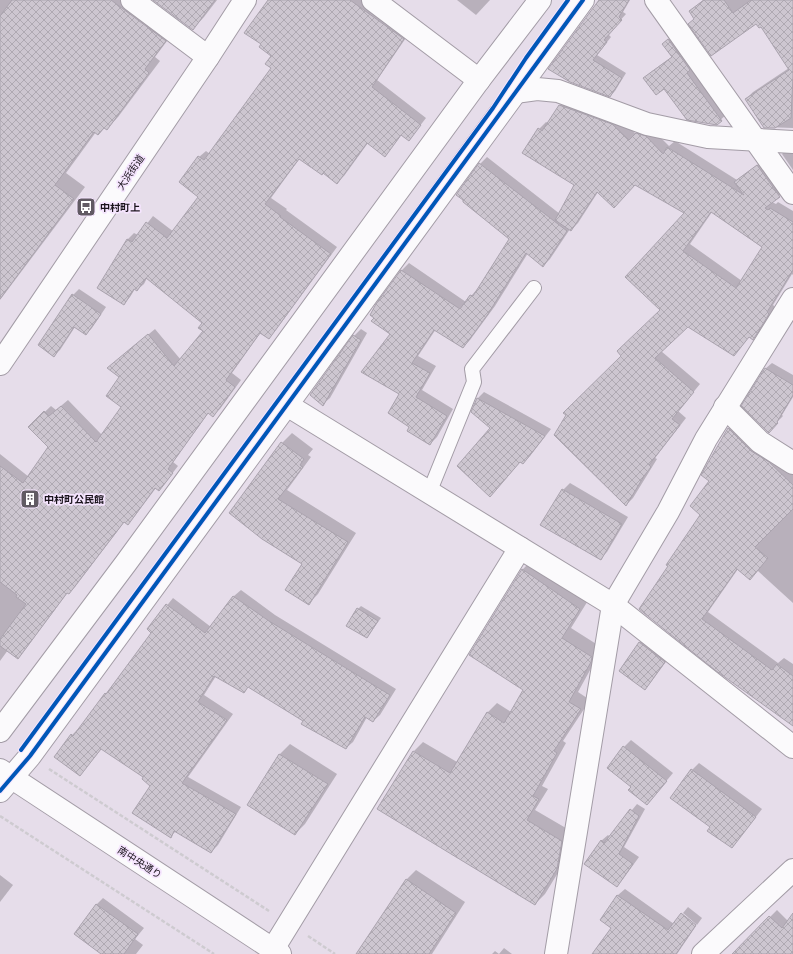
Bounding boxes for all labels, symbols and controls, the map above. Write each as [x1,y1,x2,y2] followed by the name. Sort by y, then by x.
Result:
[114,152,146,192] street label: 大浜街道
[75,196,97,218] bus stop icon: 中村町上
[100,201,140,213] place label: 中村町上
[19,488,41,510] building icon: 中村町公民館
[44,493,104,505] place label: 中村町公民館
[116,843,164,881] street label: 南中央通り

